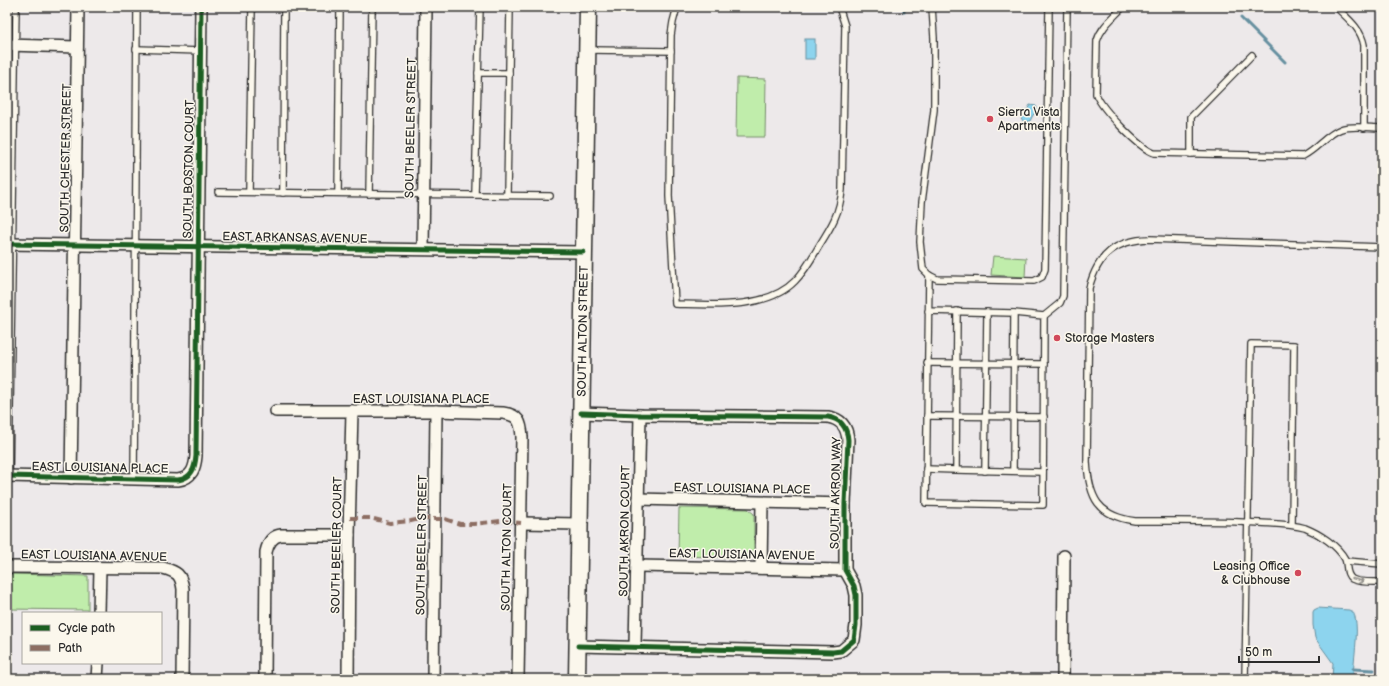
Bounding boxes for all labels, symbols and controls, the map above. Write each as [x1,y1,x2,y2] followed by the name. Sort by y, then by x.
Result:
[402,57,420,198] street label: SOUTH BEELER STREET
[57,83,75,233] street label: SOUTH CHESTER STREET
[180,99,198,239] street label: SOUTH BOSTON COURT
[998,105,1061,134] place label: Sierra Vista Apartments
[985,114,995,124] marker: Sierra Vista Apartments
[222,229,368,247] street label: EAST ARKANSAS AVENUE
[574,265,591,397] street label: SOUTH ALTON STREET
[1065,331,1154,346] place label: Storage Masters
[1052,333,1062,343] marker: Storage Masters
[353,392,489,407] street label: EAST LOUISIANA PLACE
[828,436,844,549] street label: SOUTH AKRON WAY
[32,459,169,477] street label: EAST LOUISIANA PLACE
[616,464,634,597] street label: SOUTH AKRON COURT
[413,474,431,615] street label: SOUTH BEELER STREET
[328,475,346,614] street label: SOUTH BEELER COURT
[674,480,811,498] street label: EAST LOUISIANA PLACE
[498,482,516,611] street label: SOUTH ALTON COURT
[669,546,815,564] street label: EAST LOUISIANA AVENUE
[21,547,167,565] street label: EAST LOUISIANA AVENUE
[1213,559,1290,588] place label: Leasing Office & Clubhouse
[1293,568,1303,578] marker: Leasing Office & Clubhouse
[1351,576,1364,584] one-way arrow
[22,612,162,664] legend
[58,621,115,636] text: Cycle path
[1239,638,1319,664] scale bar
[58,641,83,656] text: Path
[1245,645,1272,660] text: 50 m

